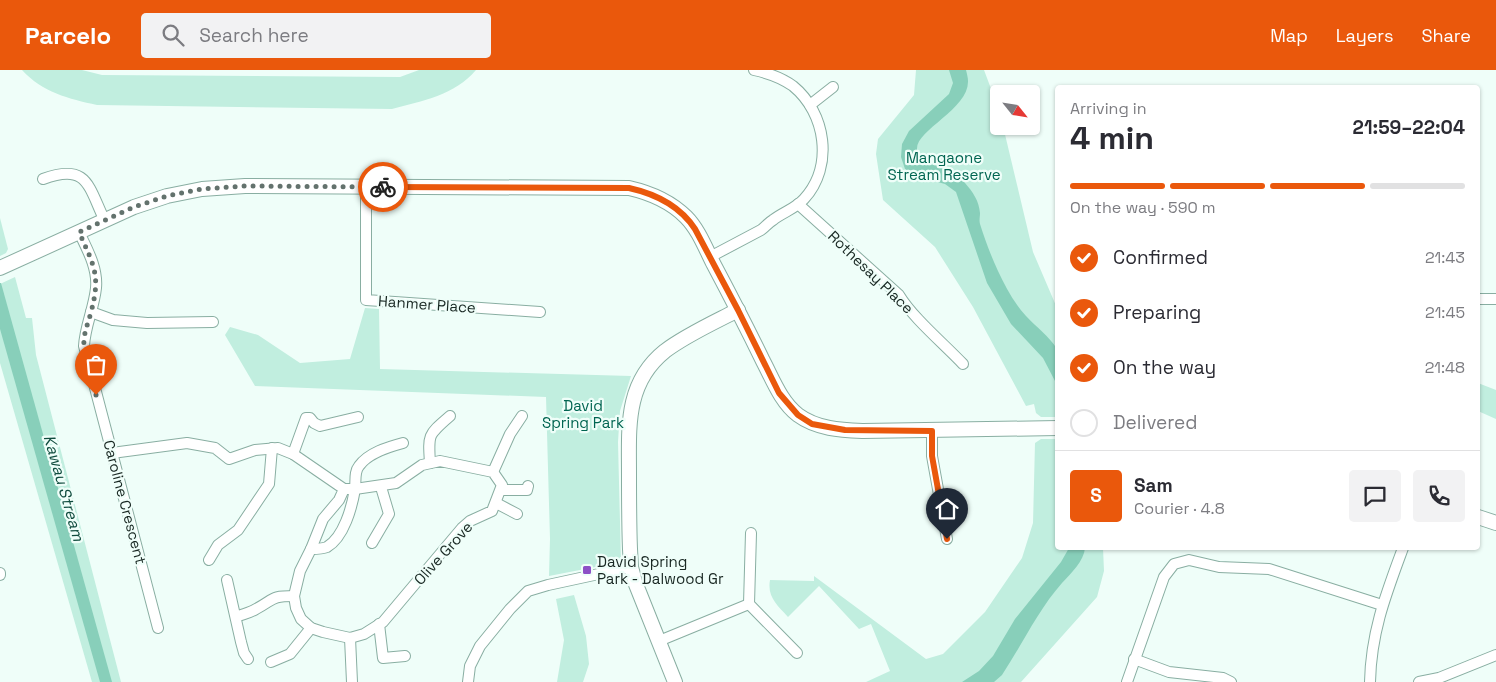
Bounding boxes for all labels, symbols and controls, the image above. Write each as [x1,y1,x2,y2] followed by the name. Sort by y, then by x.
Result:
[141,13,491,58] search box
[25,20,111,51] text: Parcelo
[159,21,187,49] icon: search
[199,23,309,48] text: Search here
[1270,24,1308,47] text: Map
[1336,24,1393,47] text: Layers
[1421,24,1471,47] text: Share
[990,85,1040,135] north arrow
[990,85,1040,135] map controls
[1070,98,1147,119] text: Arriving in
[1353,115,1465,140] text: 21:59–22:04
[1070,118,1154,158] text: 4 min
[887,148,1001,184] park label: Mangaone Stream Reserve
[358,162,408,212] courier
[369,173,397,201] icon: bike
[1070,197,1216,218] text: On the way · 590 m
[824,226,918,318] street label: Rothesay Place
[1070,244,1098,272] icon: check
[1113,245,1208,270] text: Confirmed
[1425,247,1465,268] text: 21:43
[377,291,477,317] street label: Hanmer Place
[1070,299,1098,327] icon: check
[1113,300,1201,325] text: Preparing
[1425,302,1465,323] text: 21:45
[75,344,117,395] pin
[82,351,110,379] icon: bag
[1070,354,1098,382] icon: check
[1113,355,1216,380] text: On the way
[1425,357,1465,378] text: 21:48
[542,396,624,432] park label: David Spring Park
[1113,410,1198,435] text: Delivered
[39,432,90,545] water label: Kawau Stream
[99,438,151,566] street label: Caroline Crescent
[1349,470,1401,522] button: chat
[1413,470,1465,522] button: phone
[1134,473,1173,498] text: Sam
[1090,483,1102,508] text: S
[926,488,968,539] pin
[933,495,961,523] icon: home
[1134,498,1225,519] text: Courier · 4.8
[410,517,477,589] street label: Olive Grove
[597,552,724,588] place label: David Spring Park - Dalwood Gr
[581,564,593,576] marker: David Spring Park - Dalwood Gr

